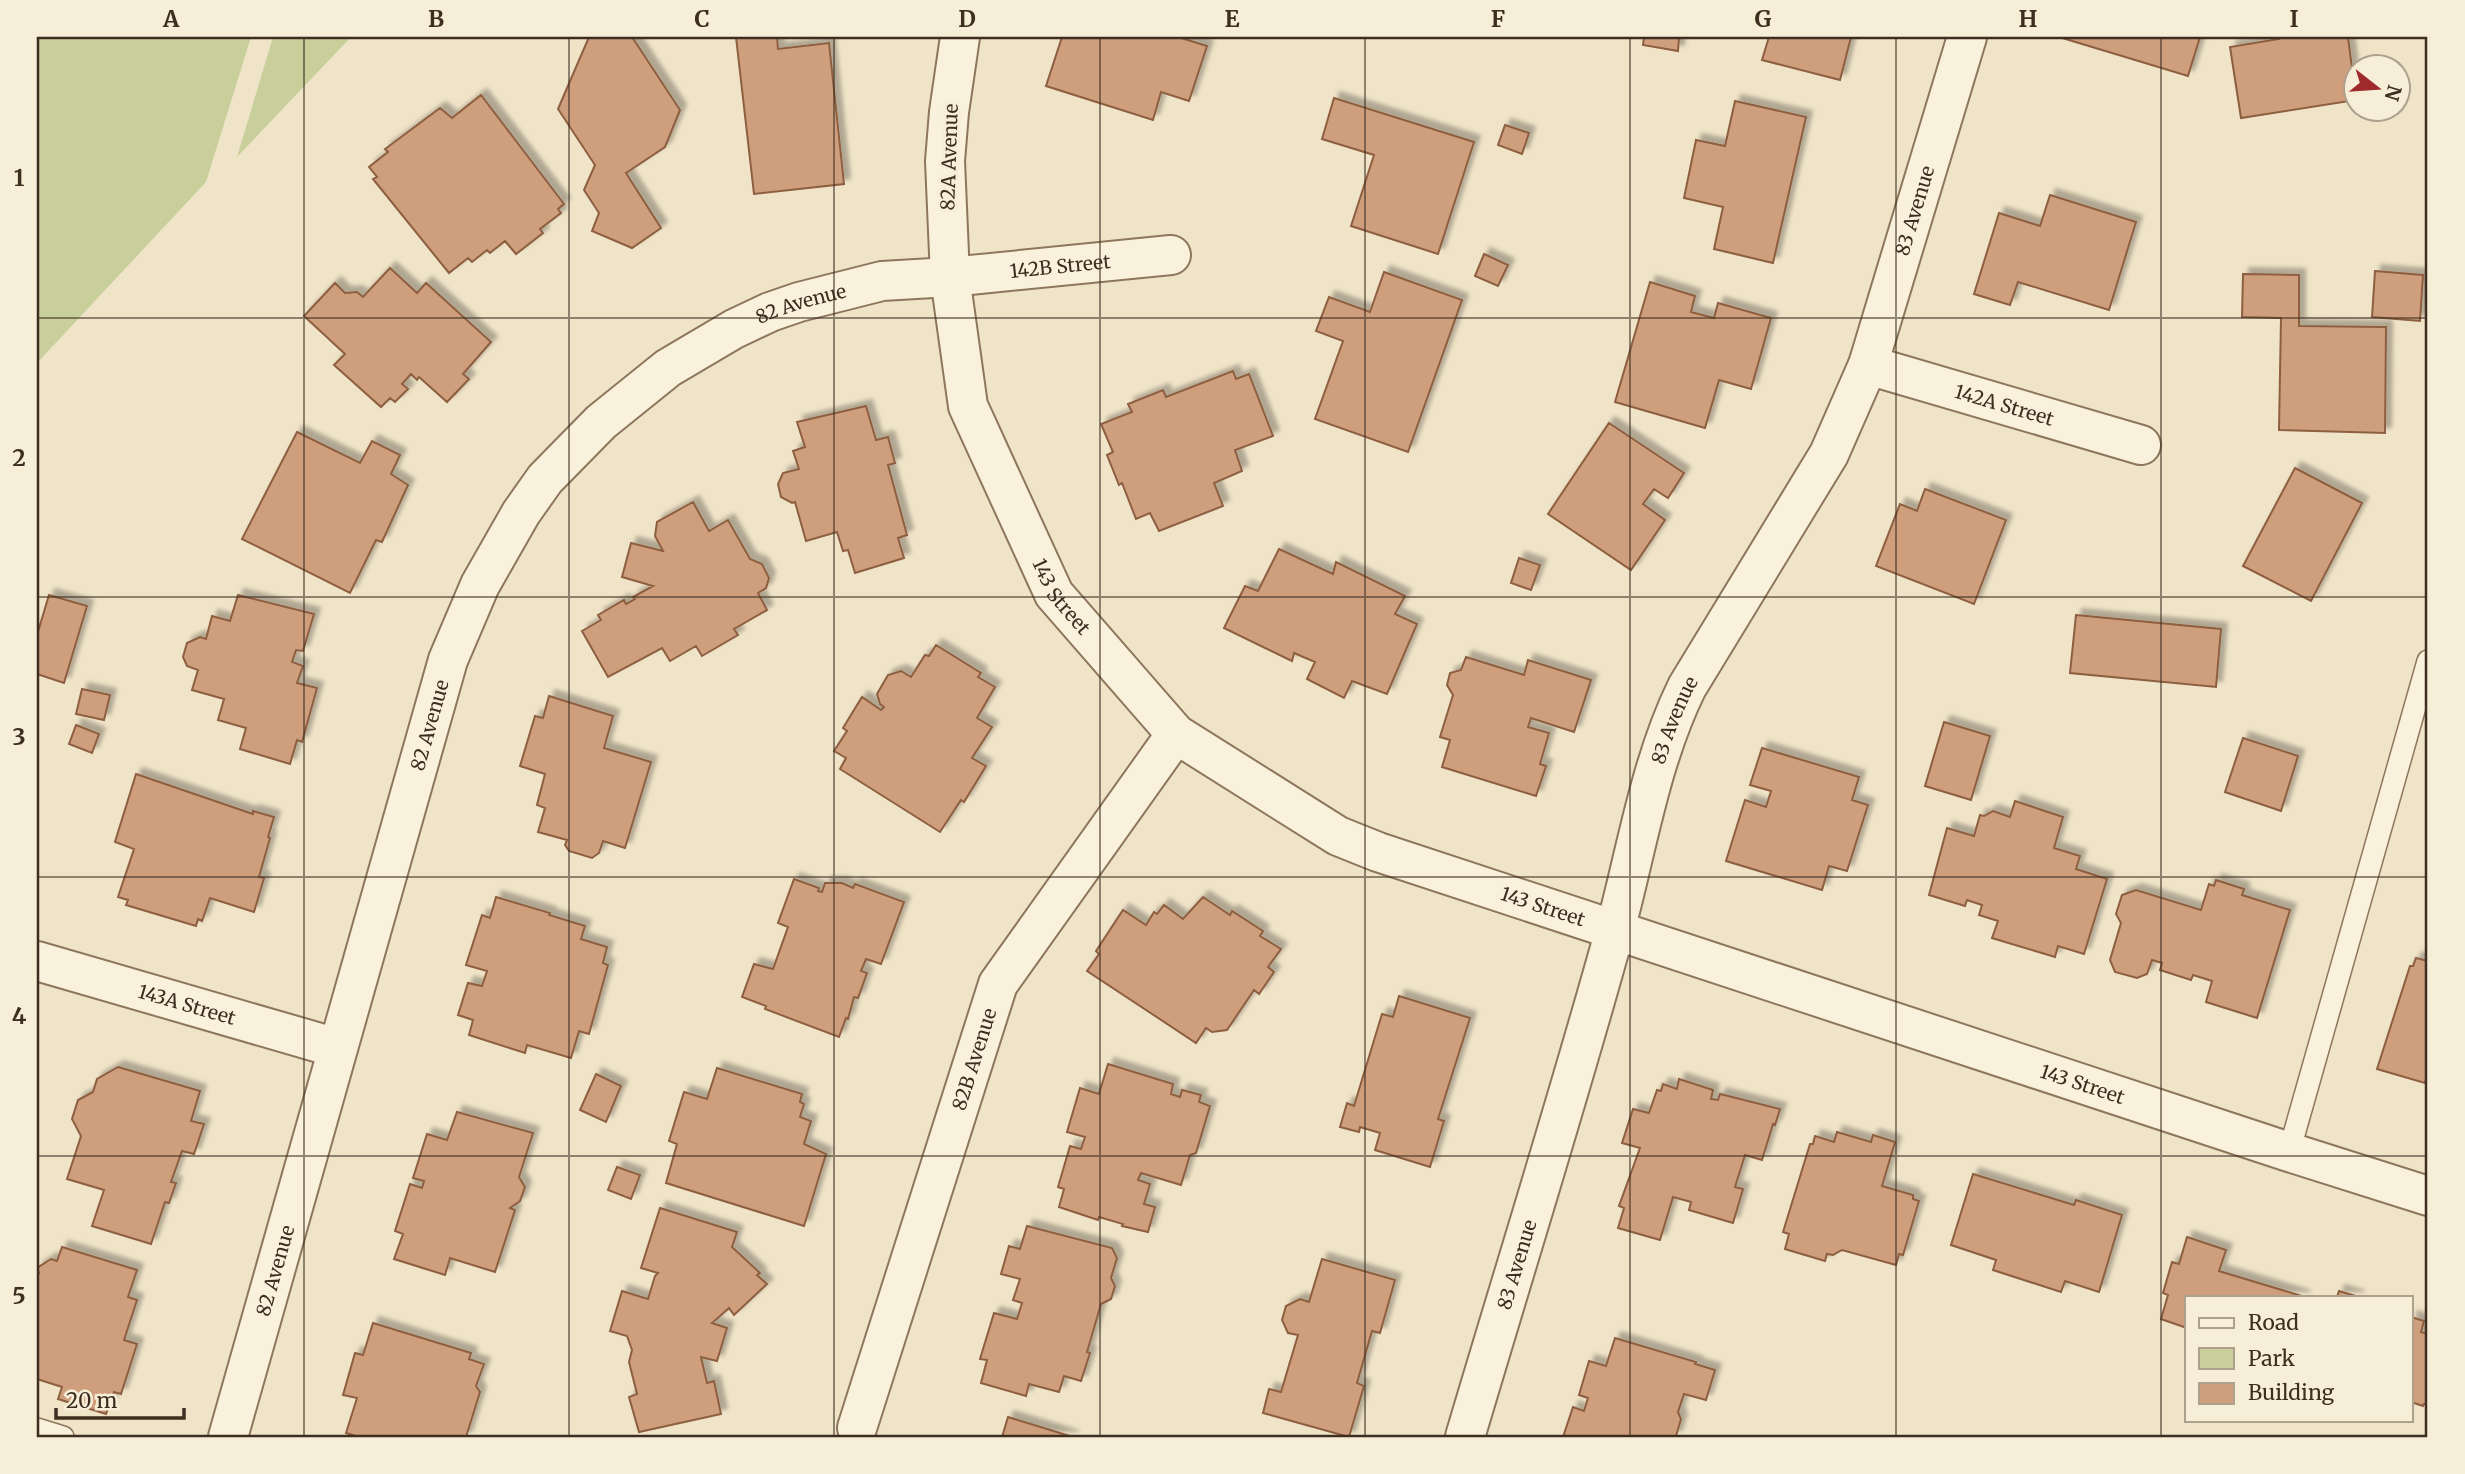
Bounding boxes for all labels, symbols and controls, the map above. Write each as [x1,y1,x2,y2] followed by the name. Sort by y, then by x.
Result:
[162,4,180,33] text: A
[428,4,444,33] text: B
[694,4,710,33] text: C
[958,4,976,33] text: D
[1224,4,1240,33] text: E
[1491,4,1505,33] text: F
[1755,4,1772,33] text: G
[2019,4,2038,33] text: H
[2289,4,2299,33] text: I
[2342,52,2412,122] north arrow
[2380,82,2407,104] text: N
[935,103,963,211] street label: 82A Avenue
[14,163,25,192] text: 1
[1890,163,1940,258] street label: 83 Avenue
[1009,249,1112,283] street label: 142B Street
[752,279,849,329] street label: 82 Avenue
[1952,379,2057,431] street label: 142A Street
[12,443,26,472] text: 2
[1027,555,1096,640] street label: 143 Street
[1646,672,1703,767] street label: 83 Avenue
[405,677,454,773] street label: 82 Avenue
[12,722,26,751] text: 3
[1498,881,1589,932] street label: 143 Street
[135,979,239,1030] street label: 143A Street
[12,1001,27,1030] text: 4
[947,1005,1002,1113] street label: 82B Avenue
[2037,1059,2128,1109] street label: 143 Street
[1492,1217,1542,1312] street label: 83 Avenue
[251,1222,299,1319] street label: 82 Avenue
[12,1281,26,1310] text: 5
[2185,1296,2412,1422] legend
[2248,1309,2299,1336] text: Road
[2248,1345,2295,1372] text: Park
[56,1376,184,1420] scale bar
[2248,1379,2335,1406] text: Building
[66,1387,118,1414] text: 20 m

